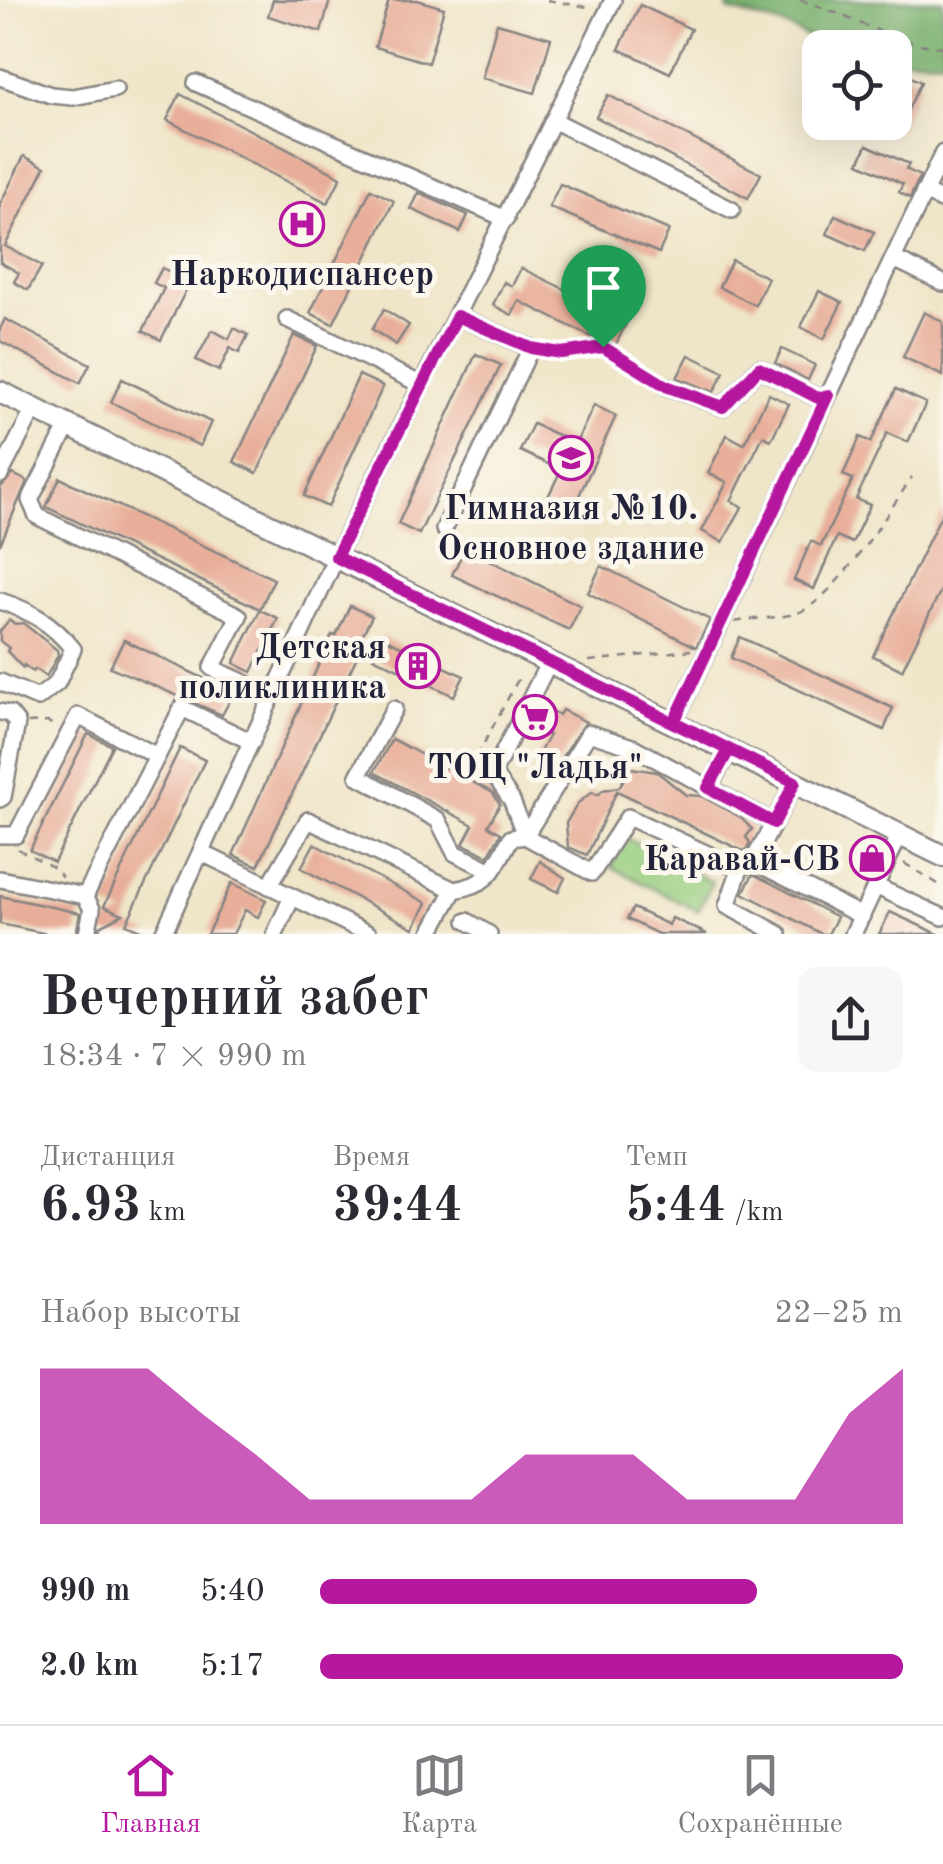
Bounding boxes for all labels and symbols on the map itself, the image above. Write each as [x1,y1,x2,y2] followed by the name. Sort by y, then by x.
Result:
[279,201,325,247] hospital icon: Наркодиспансер
[561,245,646,348] pin
[170,258,434,293] place label: Наркодиспансер
[548,435,594,481] school or university icon: Гимназия №10. Основное здание
[437,492,705,567] place label: Гимназия №10. Основное здание
[179,631,386,706] place label: Детская поликлиника
[395,643,441,689] building icon: Детская поликлиника
[512,694,558,740] supermarket icon: ТОЦ "Ладья"
[427,751,643,786] place label: ТОЦ "Ладья"
[849,835,895,881] shop icon: Каравай-СВ
[643,843,840,878] place label: Каравай-СВ

